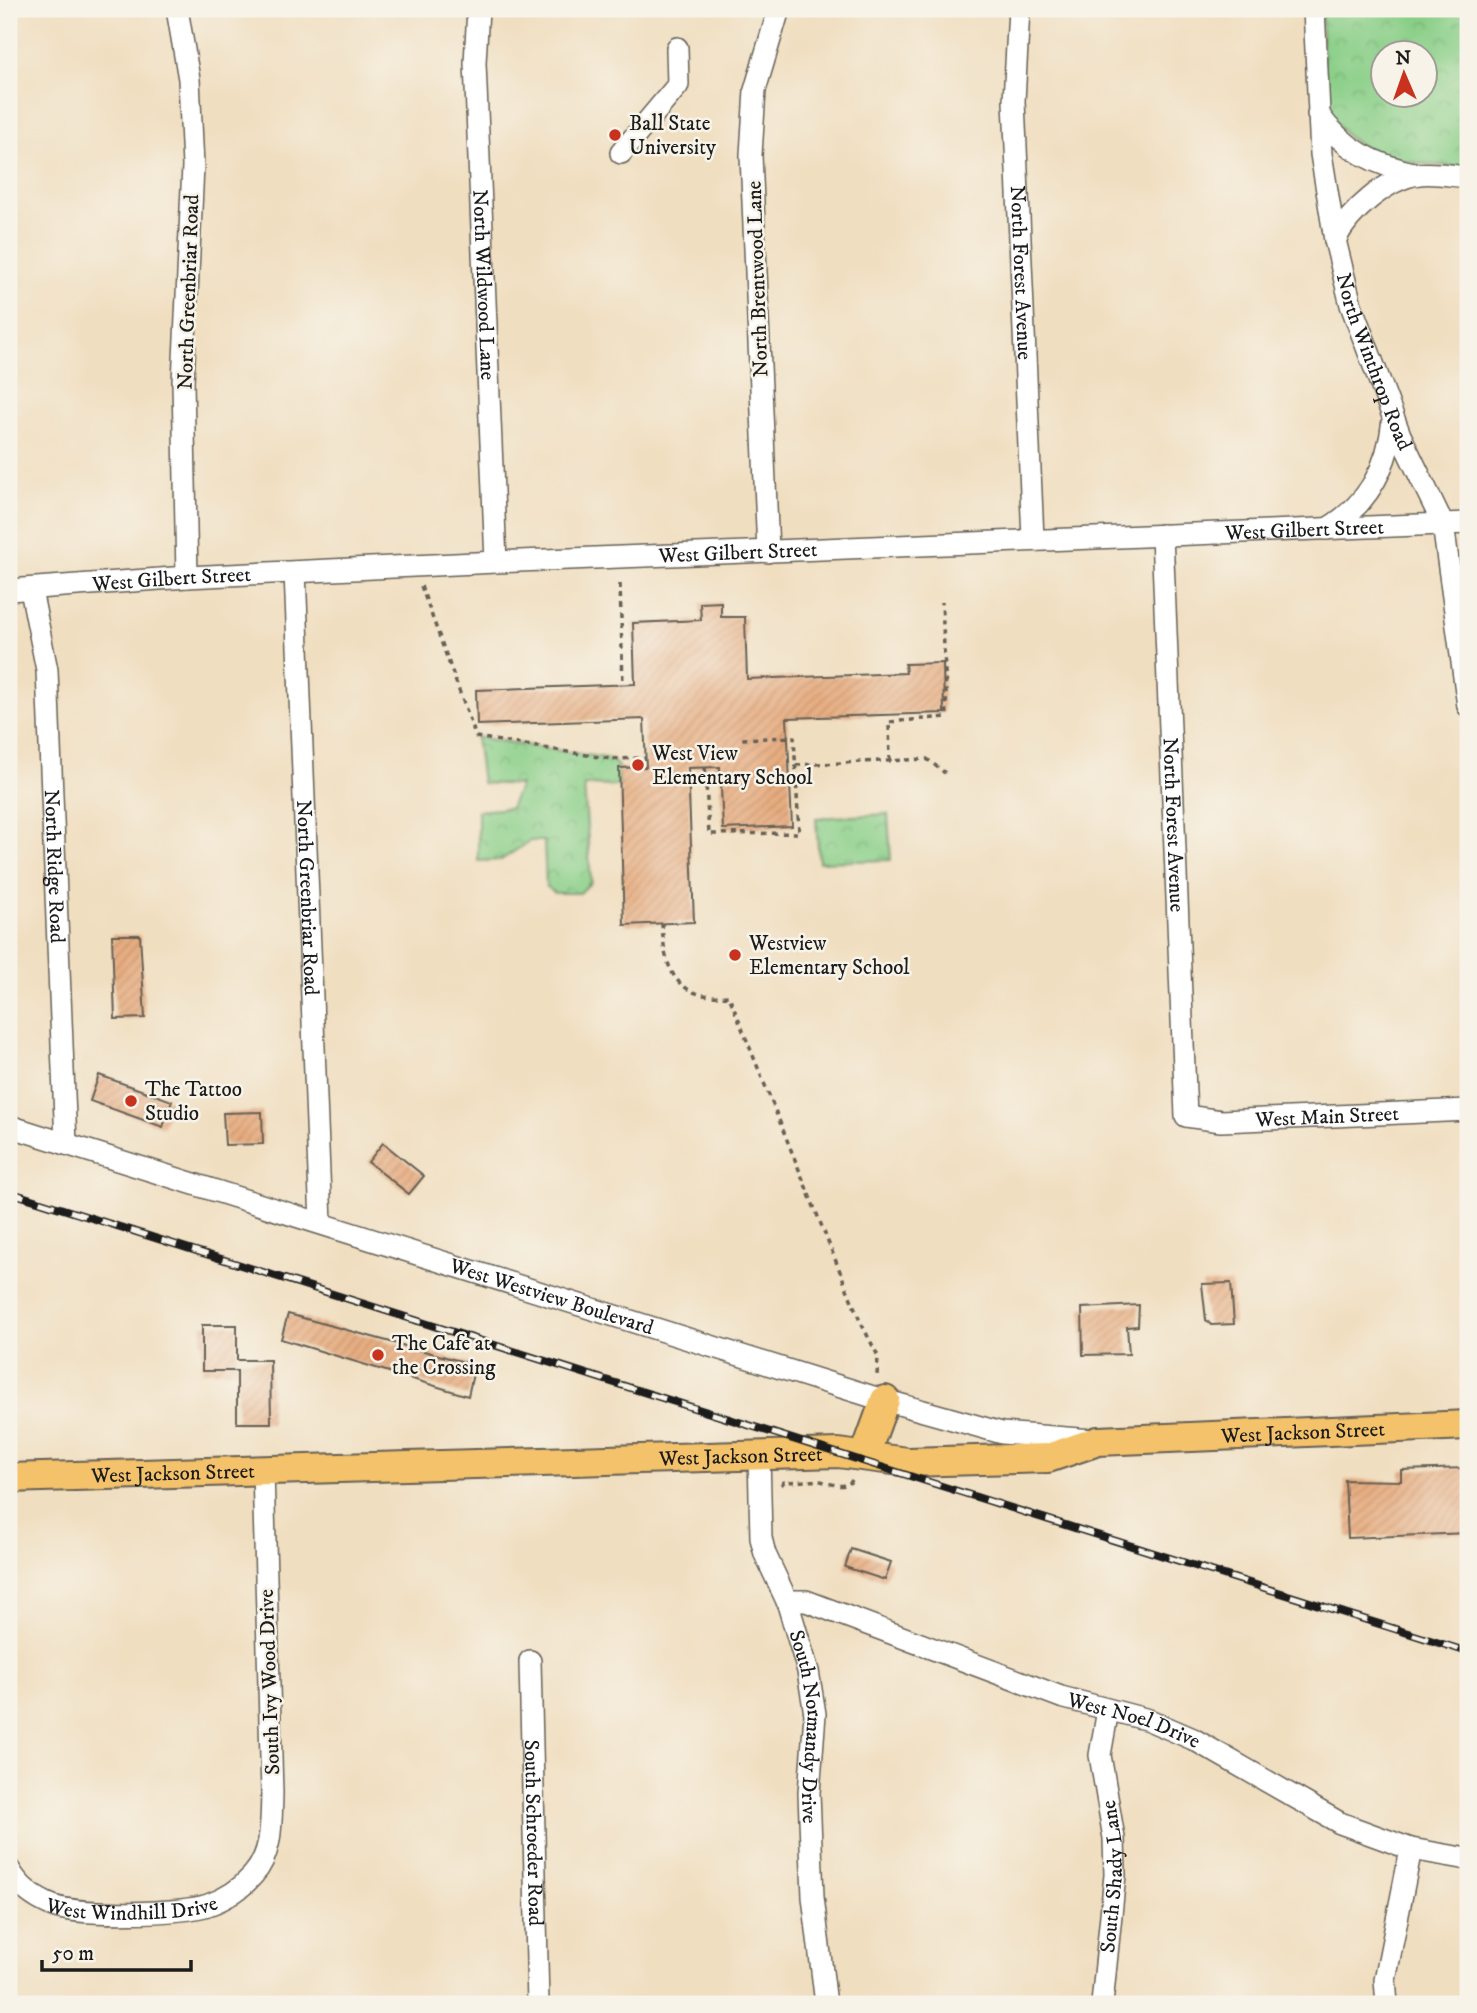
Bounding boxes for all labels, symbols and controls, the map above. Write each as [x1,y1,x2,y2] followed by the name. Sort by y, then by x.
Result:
[1368,38,1438,108] north arrow
[1395,47,1412,70] text: N
[629,111,717,161] place label: Ball State University
[607,127,623,143] marker: Ball State University
[742,180,774,378] street label: North Brentwood Lane
[1004,185,1037,361] street label: North Forest Avenue
[466,189,500,381] street label: North Wildwood Lane
[173,193,205,390] street label: North Greenbriar Road
[1330,270,1418,455] street label: North Winthrop Road
[1224,514,1385,547] street label: West Gilbert Street
[657,537,818,570] street label: West Gilbert Street
[90,562,252,598] street label: West Gilbert Street
[1156,737,1190,913] street label: North Forest Avenue
[651,741,813,791] place label: West View Elementary School
[630,757,646,773] marker: West View Elementary School
[38,789,70,944] street label: North Ridge Road
[290,799,324,997] street label: North Greenbriar Road
[748,931,910,981] place label: Westview Elementary School
[727,947,743,963] marker: Westview Elementary School
[145,1077,242,1127] place label: The Tattoo Studio
[123,1093,139,1109] marker: The Tattoo Studio
[1254,1101,1400,1134] street label: West Main Street
[446,1253,657,1342] street label: West Westview Boulevard
[392,1331,496,1381] place label: The Cafe at the Crossing
[370,1347,386,1363] marker: The Cafe at the Crossing
[1220,1417,1386,1450] street label: West Jackson Street
[657,1441,823,1472] street label: West Jackson Street
[90,1459,256,1490] street label: West Jackson Street
[254,1588,286,1775] street label: South Ivy Wood Drive
[782,1627,827,1824] street label: South Normandy Drive
[1064,1687,1205,1755] street label: West Noel Drive
[518,1739,548,1927] street label: South Schroeder Road
[1095,1798,1129,1954] street label: South Shady Lane
[42,1890,222,1927] street label: West Windhill Drive
[42,1929,191,1973] scale bar
[52,1941,94,1967] text: 50 m

